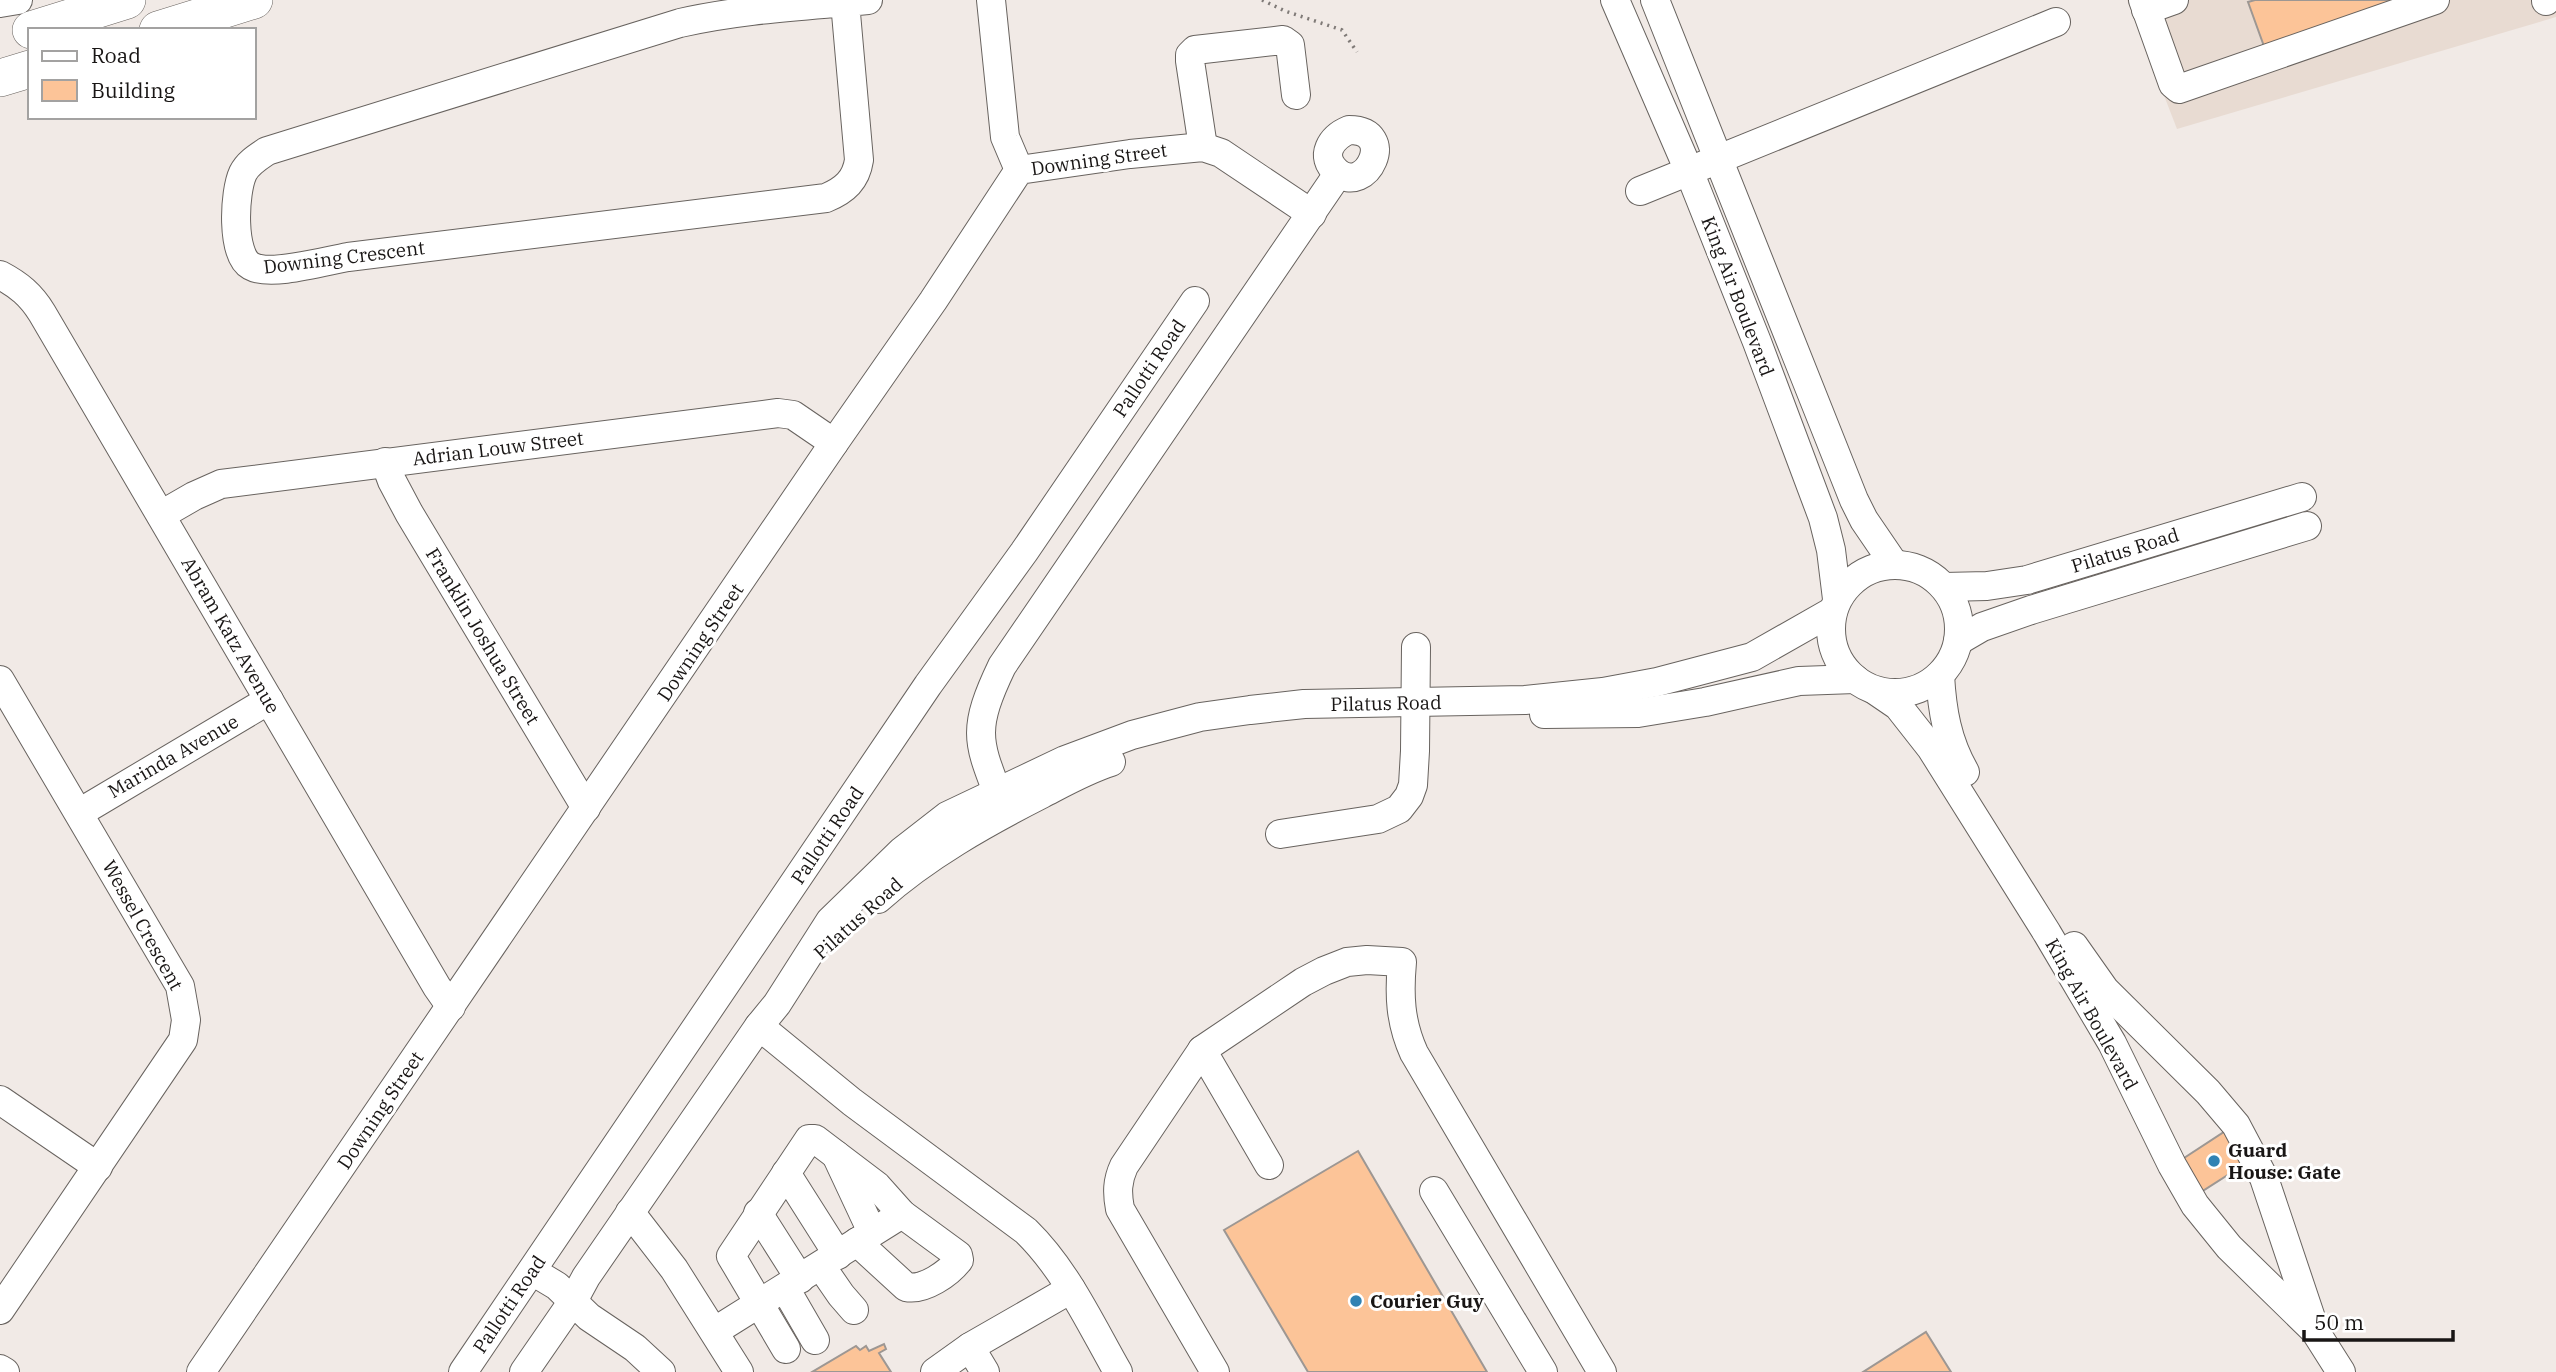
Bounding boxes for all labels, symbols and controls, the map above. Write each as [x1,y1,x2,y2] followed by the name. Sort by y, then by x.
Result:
[28,28,256,119] legend
[91,41,141,69] text: Road
[91,76,176,104] text: Building
[1029,138,1169,180] street label: Downing Street
[1696,213,1780,379] street label: King Air Boulevard
[262,235,426,279] street label: Downing Crescent
[1107,314,1191,422] street label: Pallotti Road
[411,426,585,470] street label: Adrian Louw Street
[2068,522,2182,578] street label: Pilatus Road
[421,543,545,729] street label: Franklin Joshua Street
[176,553,286,717] street label: Abram Katz Avenue
[652,578,748,706] street label: Downing Street
[1330,690,1442,716] street label: Pilatus Road
[104,709,242,803] street label: Marinda Avenue
[785,781,869,889] street label: Pallotti Road
[97,856,189,994] street label: Wessel Crescent
[809,872,907,964] street label: Pilatus Road
[2040,934,2144,1094] street label: King Air Boulevard
[332,1046,428,1174] street label: Downing Street
[2228,1138,2341,1184] place label: Guard House: Gate
[2206,1153,2222,1169] marker: Guard House: Gate
[467,1250,551,1358] street label: Pallotti Road
[1370,1289,1484,1313] place label: Courier Guy
[1348,1293,1364,1309] marker: Courier Guy
[2304,1298,2453,1342] scale bar
[2314,1308,2364,1336] text: 50 m

